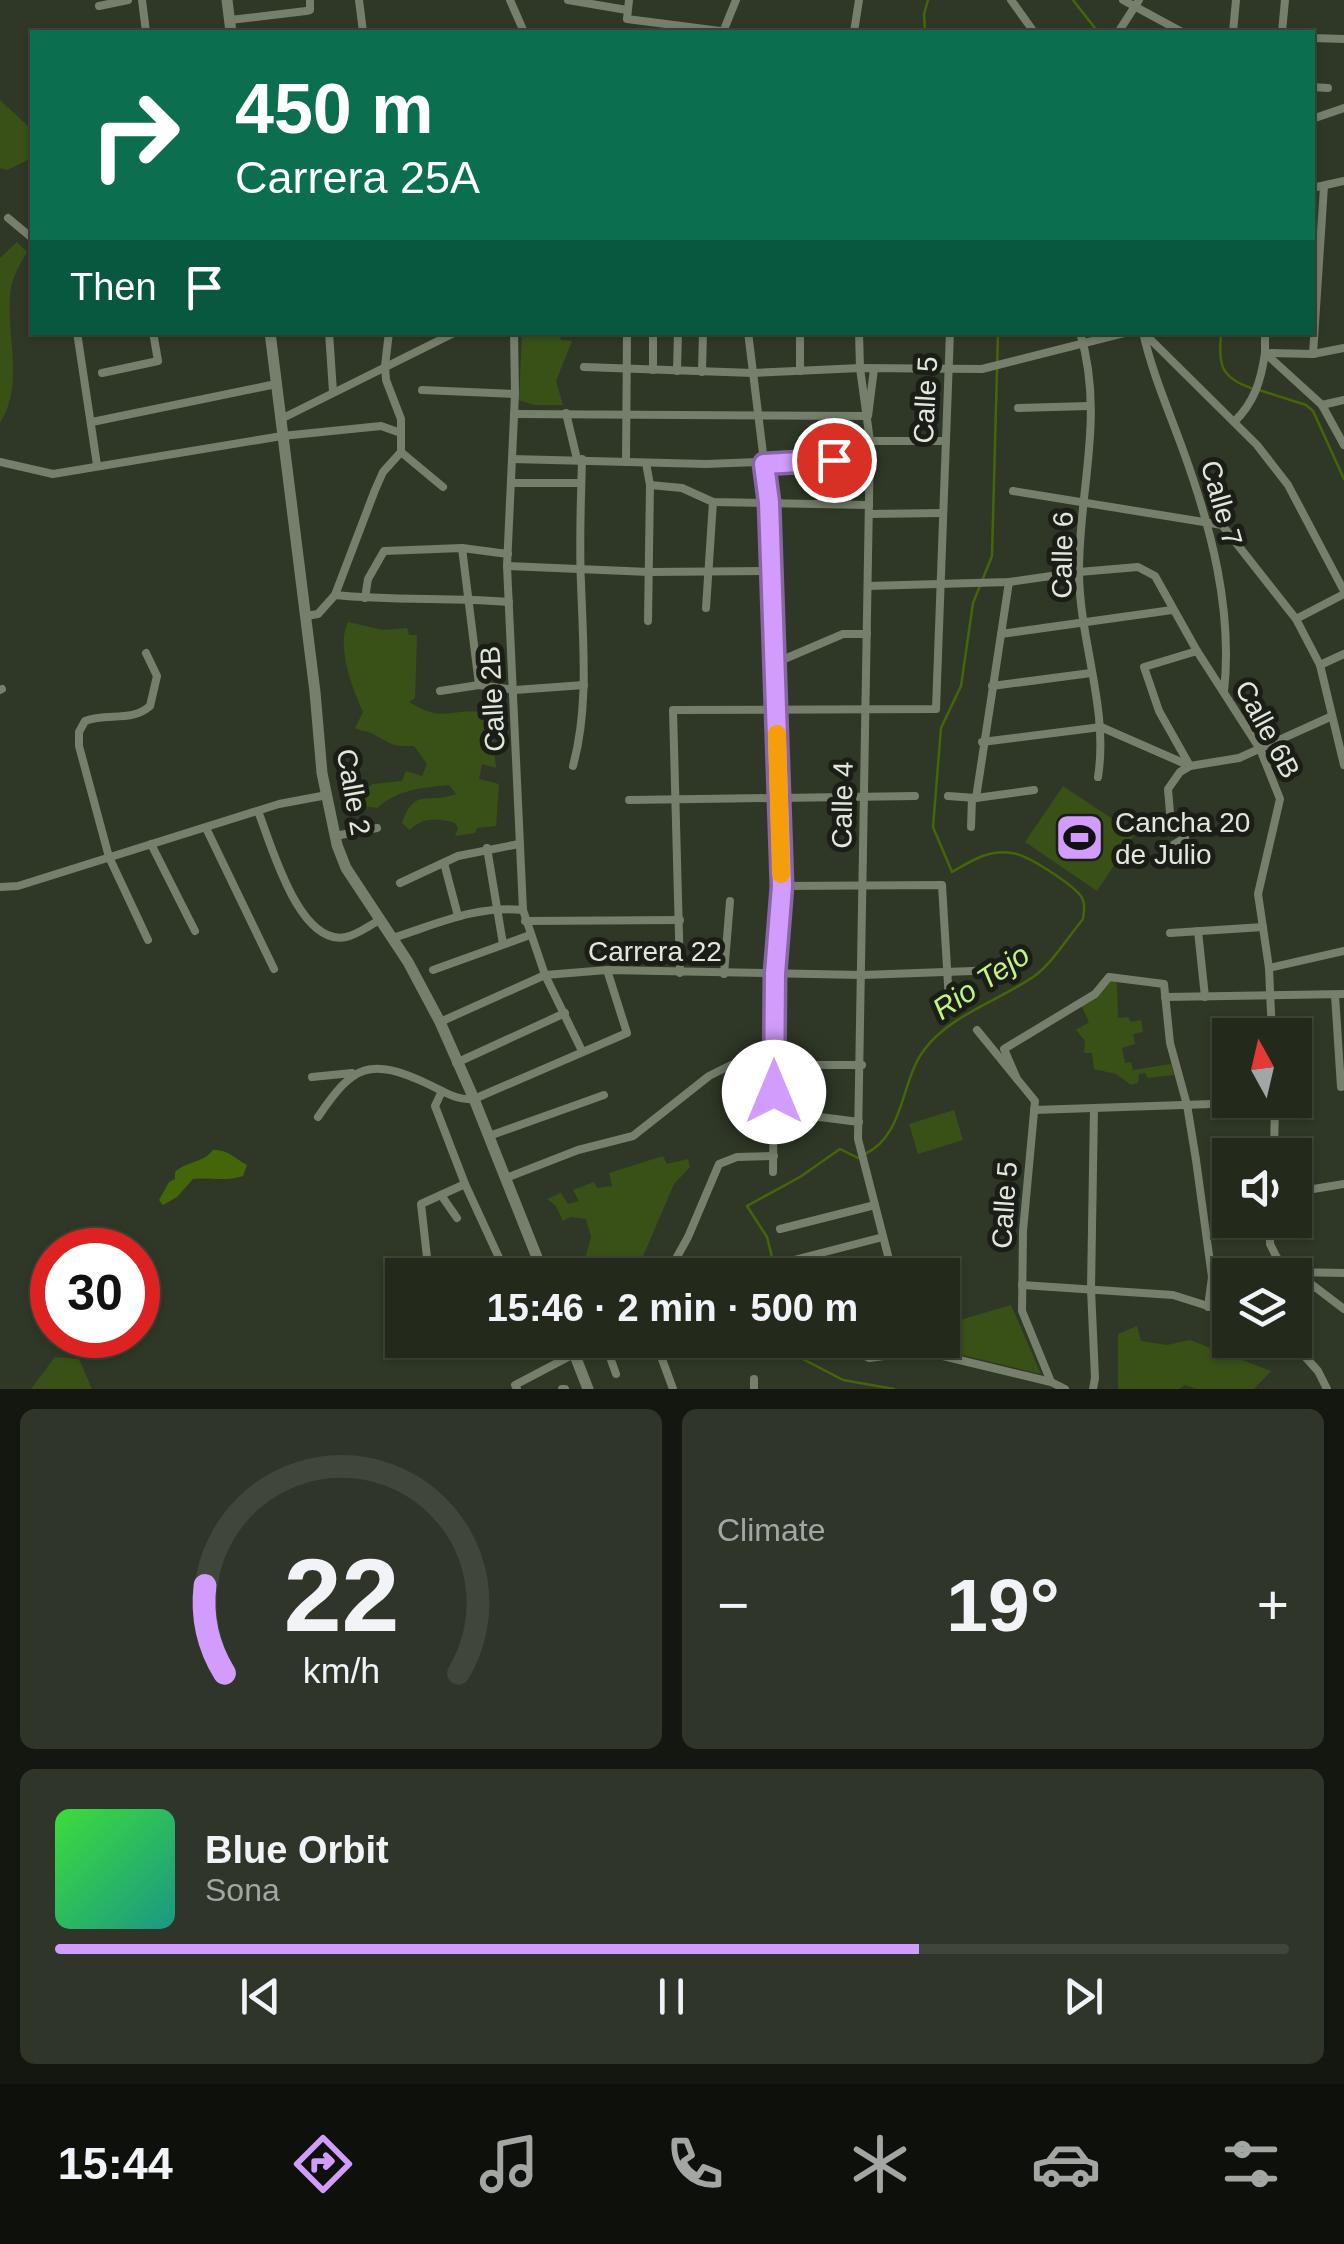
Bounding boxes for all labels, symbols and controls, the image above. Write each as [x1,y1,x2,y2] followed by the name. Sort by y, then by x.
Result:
[70,70,200,200] icon: right
[235,70,433,148] text: 450 m
[235,152,480,203] text: Carrera 25A
[177,260,232,315] icon: arrive
[70,266,157,308] text: Then
[908,356,943,444] street label: Calle 5
[792,418,877,503] pin
[807,433,862,488] icon: arrive
[1195,457,1248,549] street label: Calle 7
[1046,511,1079,599] street label: Calle 6
[474,645,511,753] street label: Calle 2B
[1229,675,1306,783] street label: Calle 6B
[331,746,376,838] street label: Calle 2
[826,761,859,849] street label: Calle 4
[1115,807,1250,870] place label: Cancha 20 de Julio
[1054,812,1106,864] sports icon: Cancha 20 de Julio
[588,936,722,967] street label: Carrera 22
[926,937,1035,1026] water label: Rio Tejo
[1212,1018,1312,1118] north arrow
[1212,1018,1312,1358] map controls
[722,1040,826,1144] position arrow
[1212,1138,1312,1238] button: sound
[986,1160,1023,1250] street label: Calle 5
[30,1228,160,1358] speed limit sign: 30
[1212,1258,1312,1358] button: layers
[487,1287,858,1329] text: 15:46 · 2 min · 500 m
[717,1512,825,1548] text: Climate
[283,1537,399,1653] text: 22
[946,1563,1060,1647] text: 19°
[717,1574,749,1636] text: −
[1257,1574,1289,1636] text: +
[302,1651,380,1691] text: km/h
[205,1829,389,1871] text: Blue Orbit
[205,1872,280,1908] text: Sona
[233,1969,288,2024] icon: previous
[644,1969,699,2024] icon: pause
[1056,1969,1111,2024] icon: next
[288,2129,358,2199] icon: directions
[474,2129,544,2199] icon: music
[660,2129,730,2199] icon: phone
[845,2129,915,2199] icon: climate
[1031,2129,1101,2199] icon: car
[1216,2129,1286,2199] icon: filters
[58,2138,173,2189] text: 15:44

